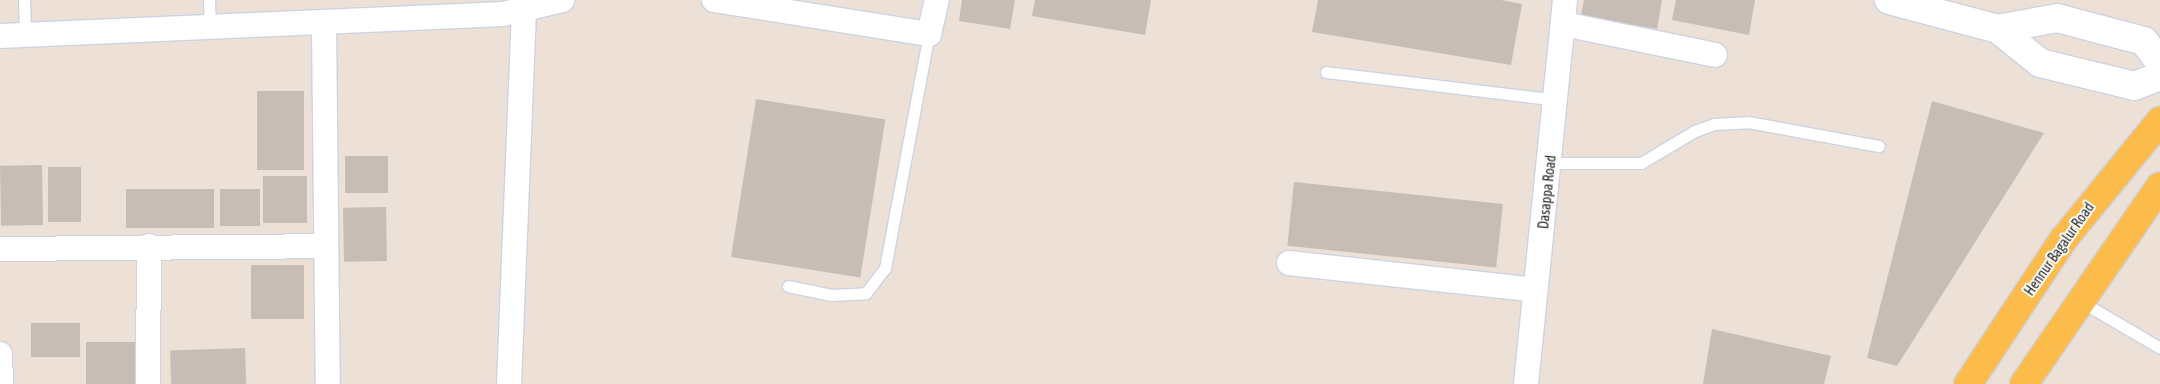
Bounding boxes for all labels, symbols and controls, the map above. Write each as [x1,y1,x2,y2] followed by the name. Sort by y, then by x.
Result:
[1535,154,1559,230] street label: Dasappa Road
[2021,199,2097,299] street label: Hennur Bagalur Road

